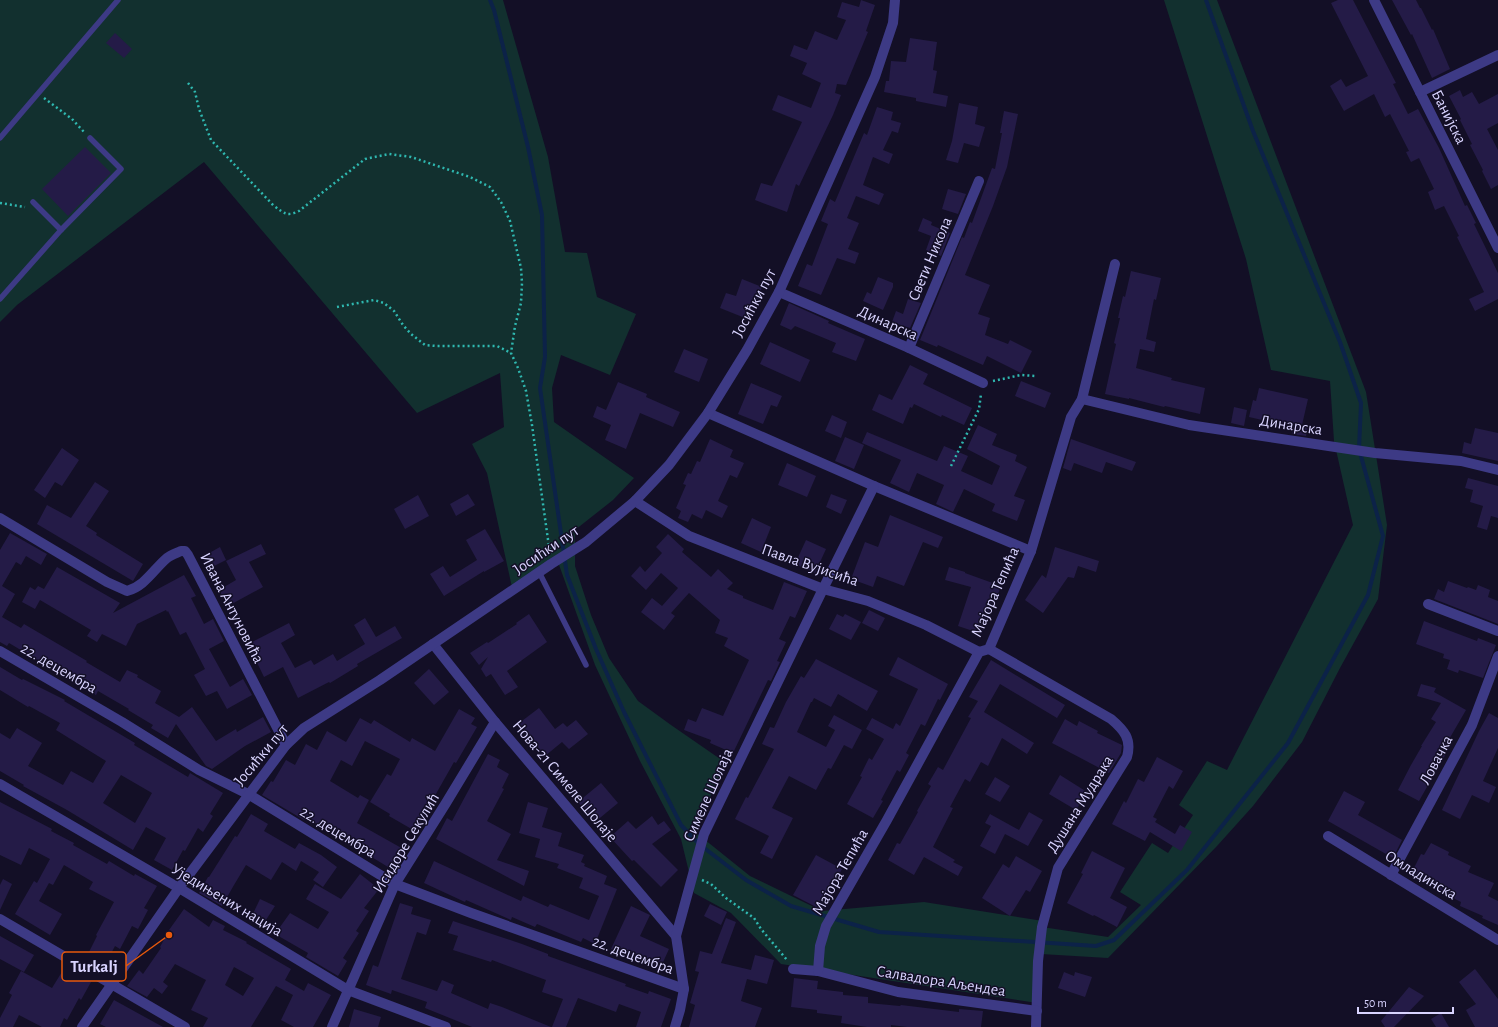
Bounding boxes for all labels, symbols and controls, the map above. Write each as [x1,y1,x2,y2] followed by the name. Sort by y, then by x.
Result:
[1428,87,1469,147] street label: Банијска
[905,215,955,303] street label: Свети Никола
[729,266,780,340] street label: Јосићки пут
[856,303,920,343] street label: Динарска
[1259,412,1323,438] street label: Динарска
[510,522,582,579] street label: Јосићки пут
[759,541,861,590] street label: Павла Вујисића
[968,545,1023,640] street label: Мајора Тепића
[196,550,267,666] street label: Ивана Антуновића
[18,640,100,696] street label: 22. децембра
[509,717,621,846] street label: Нова-21 Симеле Шолаје
[231,721,292,790] street label: Јосићки пут
[1416,733,1456,787] street label: Ловачка
[680,746,737,844] street label: Симеле Шолаја
[1044,753,1117,856] street label: Душана Мудрака
[370,790,443,896] street label: Исидоре Секулић
[297,803,379,861] street label: 22. децембра
[809,826,872,918] street label: Мајора Тепића
[1382,847,1460,903] street label: Омладинска
[168,861,285,940] street label: Уједињених нација
[590,933,676,977] street label: 22. децембра
[62,952,126,981] callout: Turkalj
[70,958,118,976] text: Turkalj
[875,963,1007,999] street label: Салвадора Аљендеа
[1358,989,1453,1015] scale bar
[1364,997,1387,1009] text: 50 m

